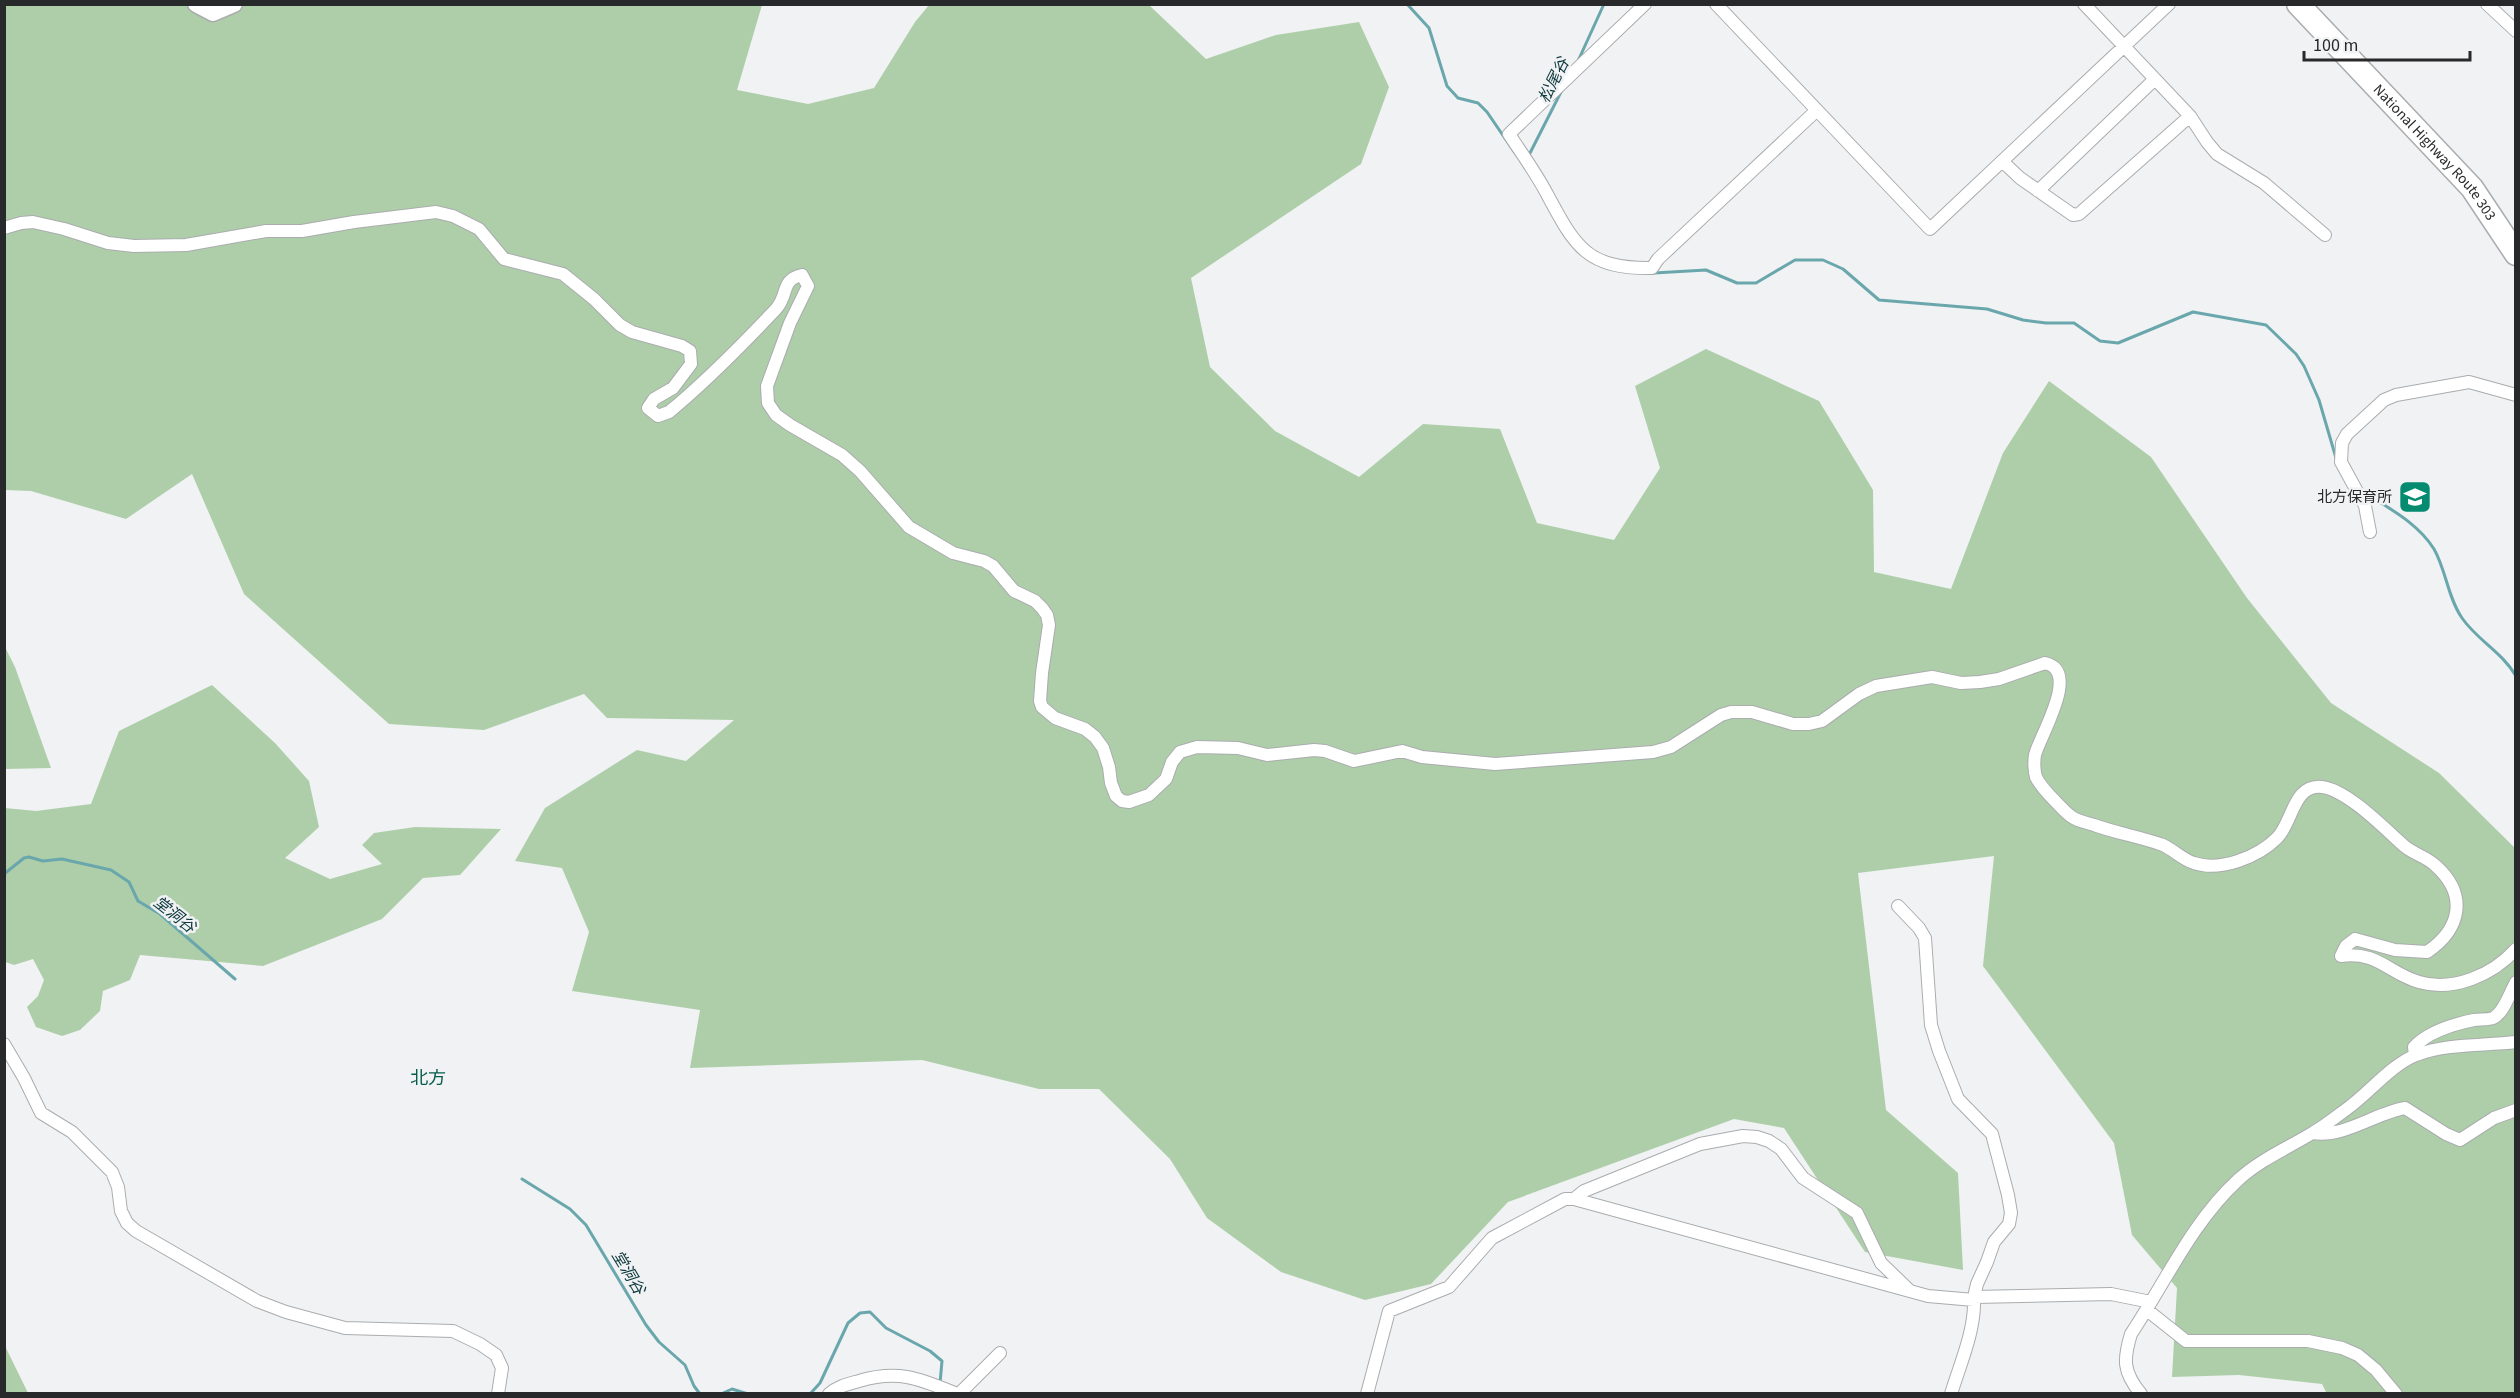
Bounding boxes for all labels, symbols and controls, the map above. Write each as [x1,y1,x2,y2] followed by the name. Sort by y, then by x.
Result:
[2304,24,2470,62] scale bar
[2313,33,2358,58] text: 100 m
[1533,52,1575,107] water label: 松尾谷
[2368,80,2501,225] street label: National Highway Route 303
[2397,479,2433,515] school or university icon: 北方保育所
[2317,487,2392,508] place label: 北方保育所
[149,891,202,939] water label: 堂洞谷
[410,1066,446,1091] district label: 北方
[606,1246,651,1300] water label: 堂洞谷

